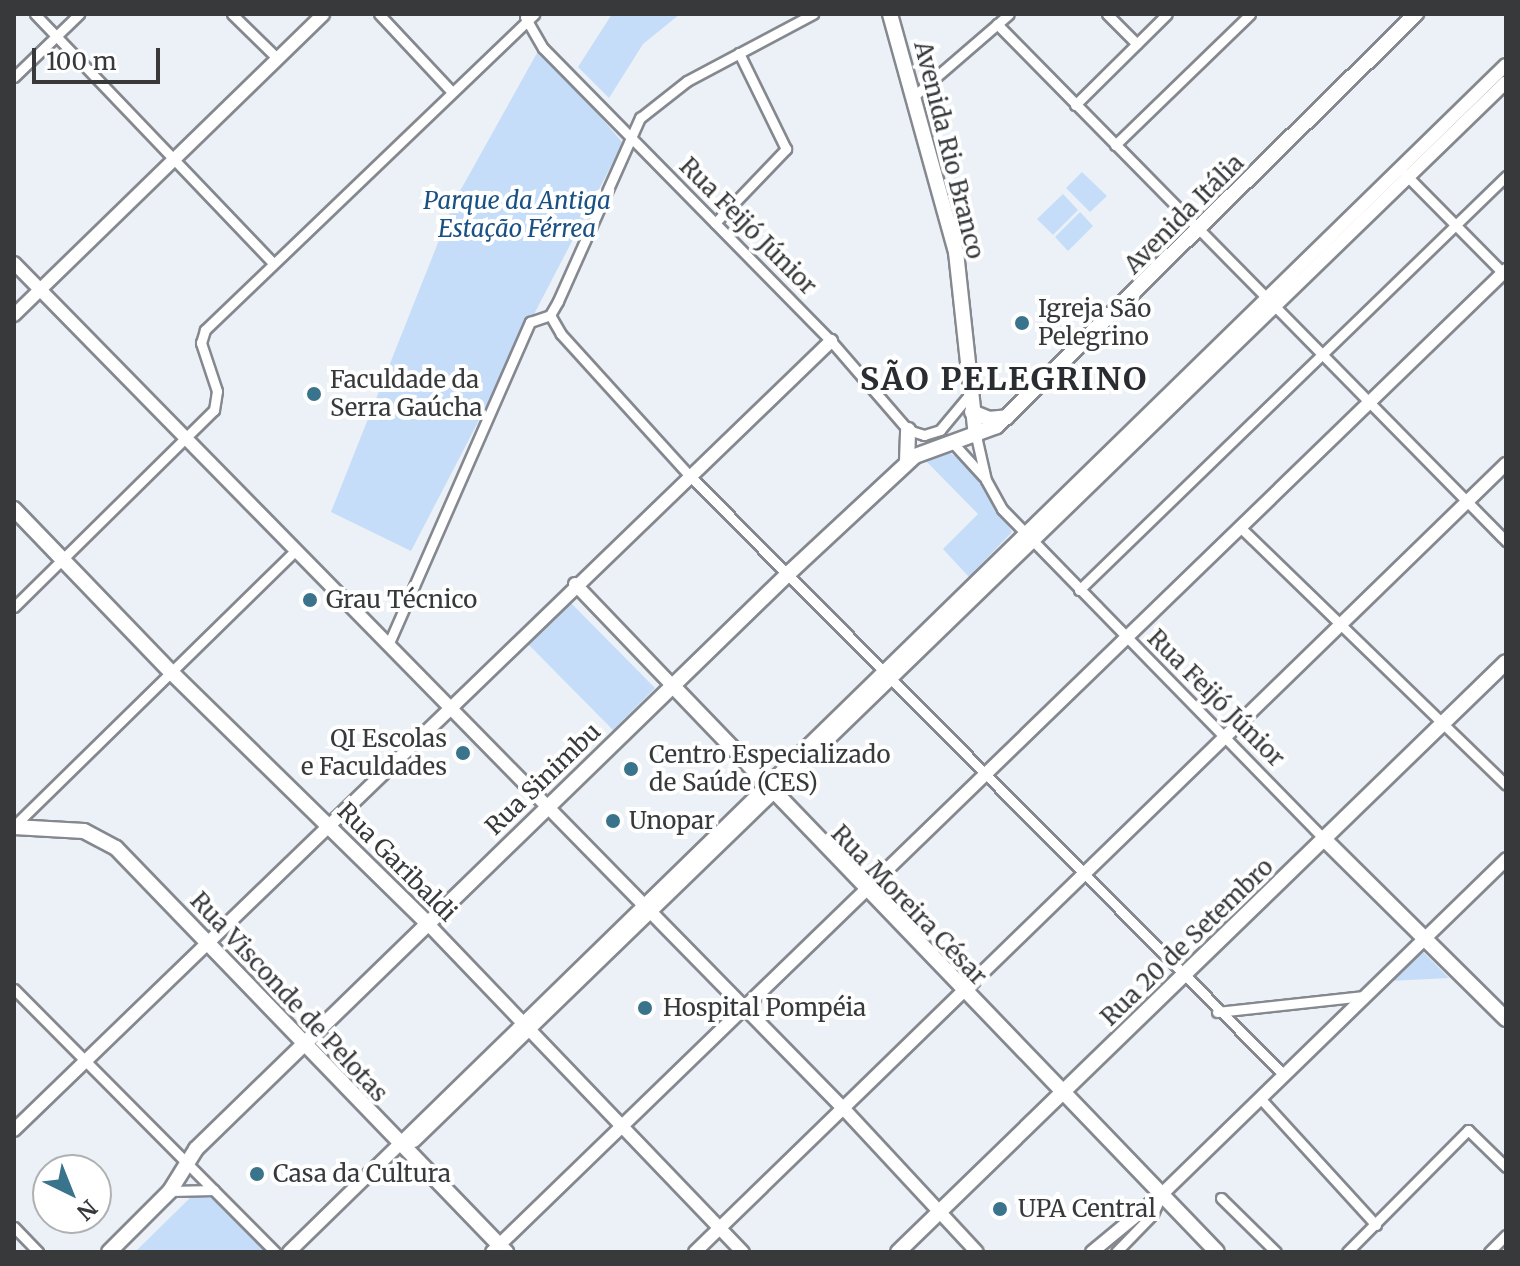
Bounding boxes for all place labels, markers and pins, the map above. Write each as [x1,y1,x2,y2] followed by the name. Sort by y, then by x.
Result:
[1038,295,1151,351] place label: Igreja São Pelegrino
[1013,314,1031,332] marker: Igreja São Pelegrino
[330,366,482,422] place label: Faculdade da Serra Gaúcha
[305,385,323,403] marker: Faculdade da Serra Gaúcha
[326,586,477,614] place label: Grau Técnico
[301,591,319,609] marker: Grau Técnico
[301,725,447,781] place label: QI Escolas e Faculdades
[649,741,890,797] place label: Centro Especializado de Saúde (CES)
[454,744,472,762] marker: QI Escolas e Faculdades
[620,758,642,780] marker: Centro Especializado de Saúde (CES)
[629,807,715,835] place label: Unopar
[604,812,622,830] marker: Unopar
[663,994,866,1022] place label: Hospital Pompéia
[634,997,656,1019] marker: Hospital Pompéia
[273,1160,451,1188] place label: Casa da Cultura
[248,1165,266,1183] marker: Casa da Cultura
[1018,1195,1156,1223] place label: UPA Central
[989,1198,1011,1220] marker: UPA Central

